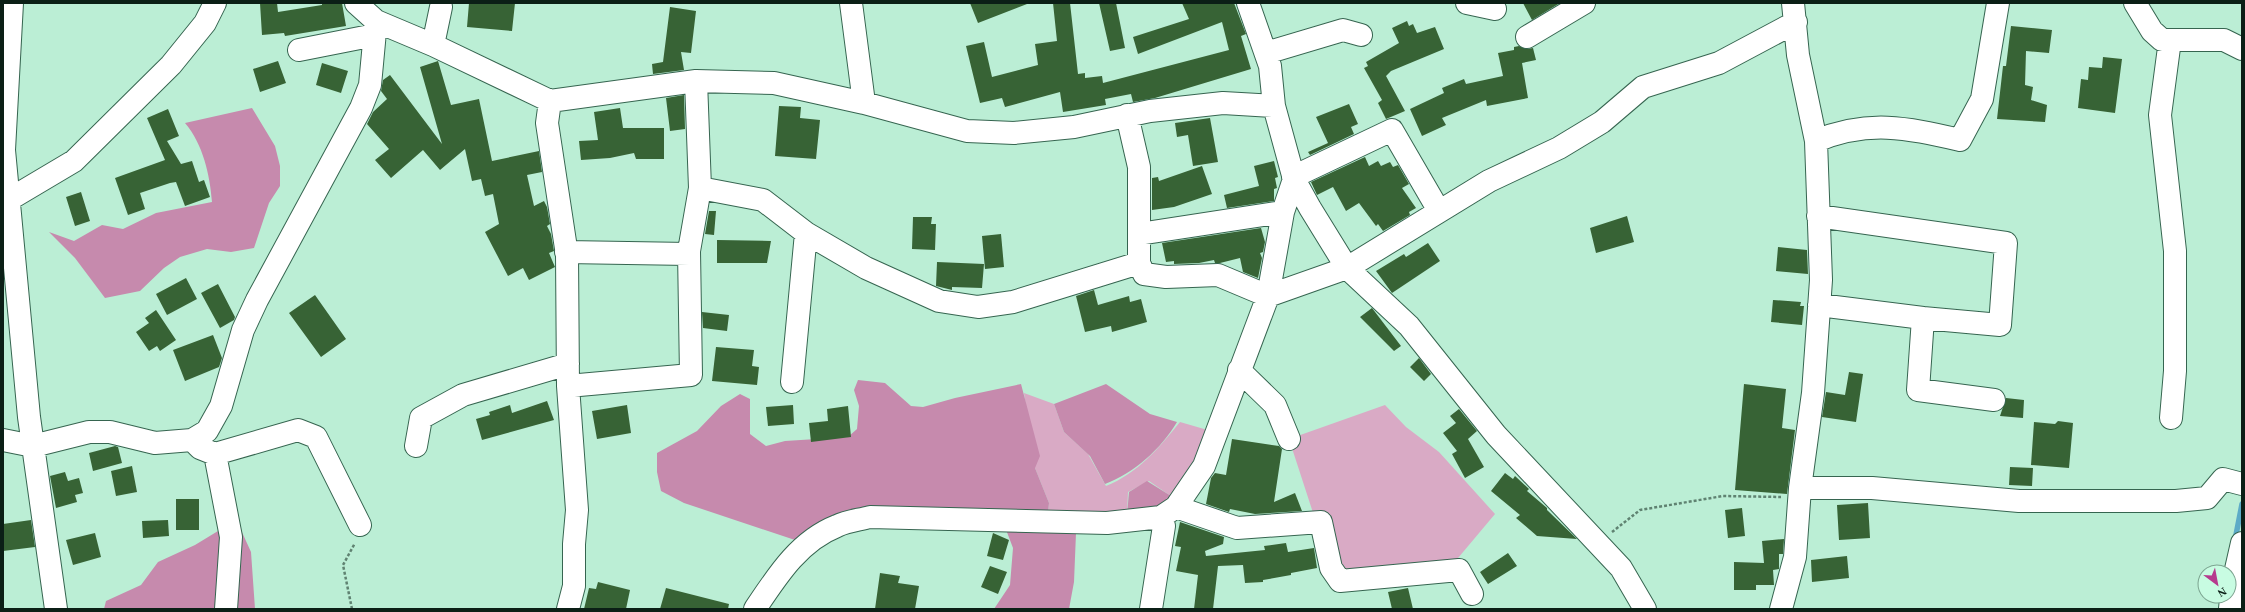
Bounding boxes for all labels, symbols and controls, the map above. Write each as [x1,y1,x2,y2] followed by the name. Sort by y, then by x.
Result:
[2197,564,2237,604] north arrow
[2216,585,2229,600] text: N

